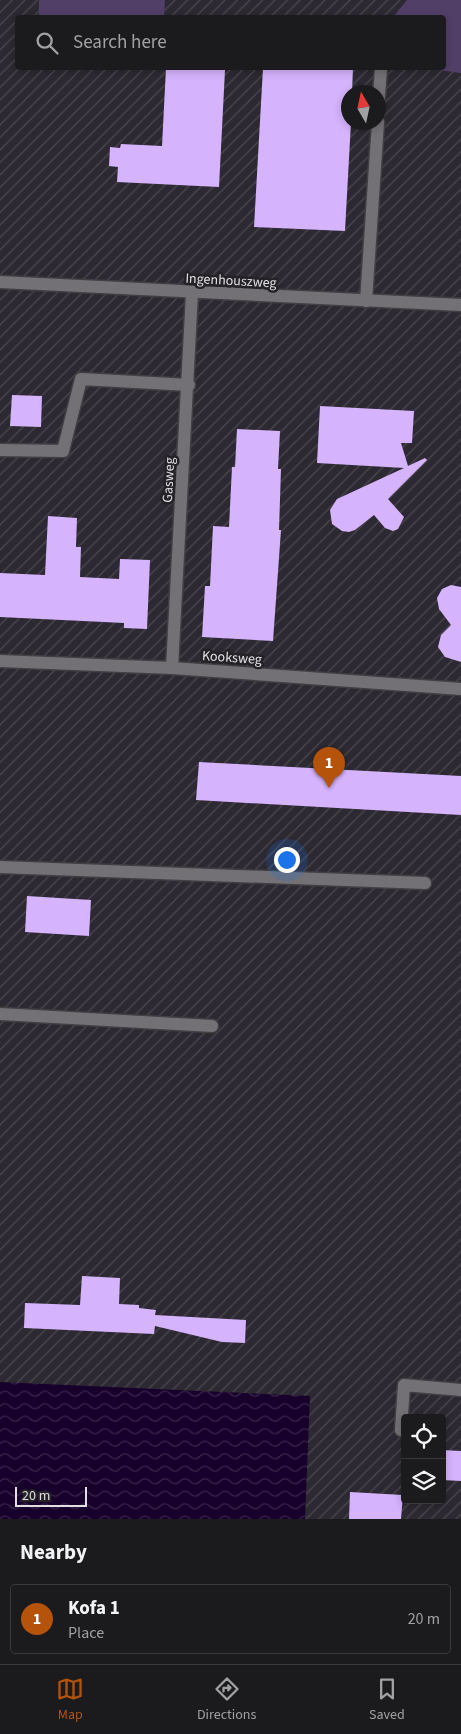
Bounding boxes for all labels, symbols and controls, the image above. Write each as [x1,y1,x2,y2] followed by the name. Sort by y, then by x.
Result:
[15,15,446,70] search box
[33,29,61,57] icon: search
[73,29,167,56] text: Search here
[341,85,386,130] north arrow
[185,269,277,293] street label: Ingenhouszweg
[158,457,180,503] street label: Gasweg
[201,646,262,670] street label: Kooksweg
[313,747,345,788] pin: 1
[274,847,300,873] your location
[401,1414,446,1504] map controls
[401,1414,446,1459] button: locate
[401,1459,446,1504] button: layers
[15,1484,88,1507] scale bar
[22,1486,50,1506] text: 20 m
[20,1537,87,1567] text: Nearby
[68,1595,120,1622] text: Kofa 1
[33,1608,41,1630] text: 1
[408,1608,440,1630] text: 20 m
[68,1622,104,1644] text: Place
[56,1675,84,1725] tab: Map
[197,1675,256,1725] tab: Directions
[369,1675,405,1725] tab: Saved

